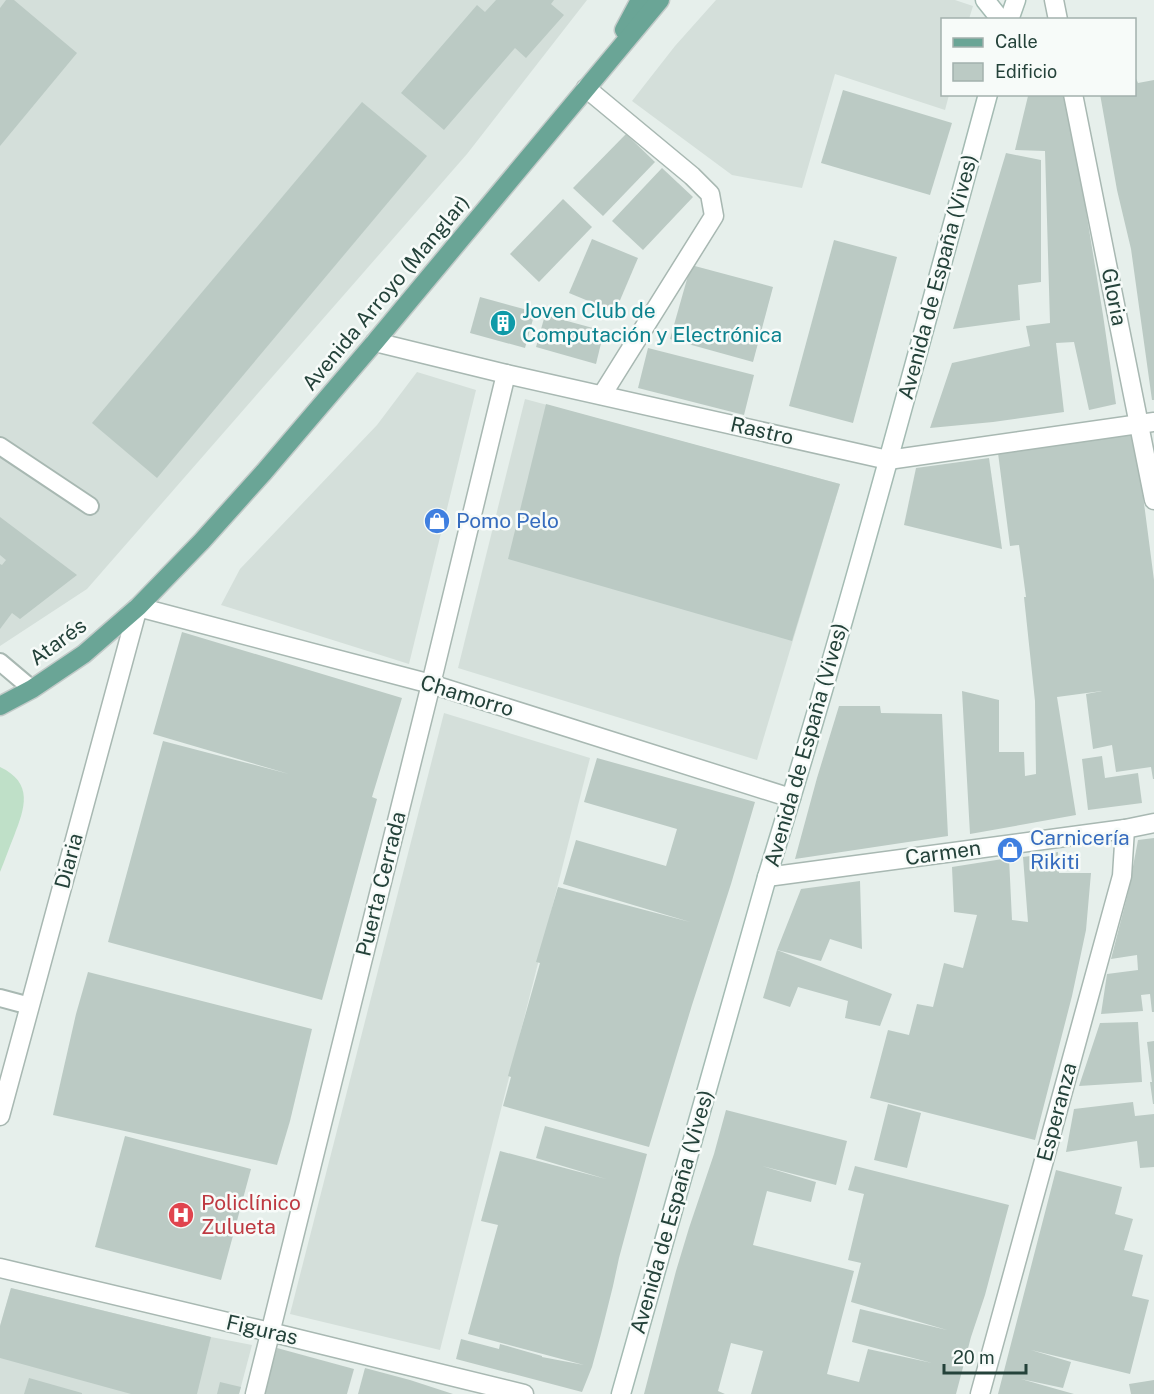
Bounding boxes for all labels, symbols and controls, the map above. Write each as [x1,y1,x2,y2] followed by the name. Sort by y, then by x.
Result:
[941,18,1136,96] legend
[995,31,1038,52] text: Calle
[995,61,1057,82] text: Edificio
[893,152,982,402] street label: Avenida de España (Vives)
[297,190,475,395] street label: Avenida Arroyo (Manglar)
[1097,266,1132,328] street label: Gloria
[522,298,782,347] place label: Joven Club de Computación y Electrónica
[488,308,518,338] building icon: Joven Club de Computación y Electrónica
[728,411,796,450] street label: Rastro
[422,506,452,536] shop icon: Pomo Pelo
[456,508,559,533] place label: Pomo Pelo
[24,613,91,671] street label: Atarés
[759,620,852,870] street label: Avenida de España (Vives)
[417,669,517,722] street label: Chamorro
[350,809,411,959] street label: Puerta Cerrada
[1030,825,1130,874] place label: Carnicería Rikiti
[49,830,88,891] street label: Diaria
[903,835,982,870] street label: Carmen
[995,835,1025,865] shop icon: Carnicería Rikiti
[1031,1060,1082,1164] street label: Esperanza
[625,1087,718,1337] street label: Avenida de España (Vives)
[201,1190,301,1239] place label: Policlínico Zulueta
[166,1200,196,1230] hospital icon: Policlínico Zulueta
[224,1309,300,1350] street label: Figuras
[944,1337,1026,1375] scale bar
[953,1347,995,1368] text: 20 m

